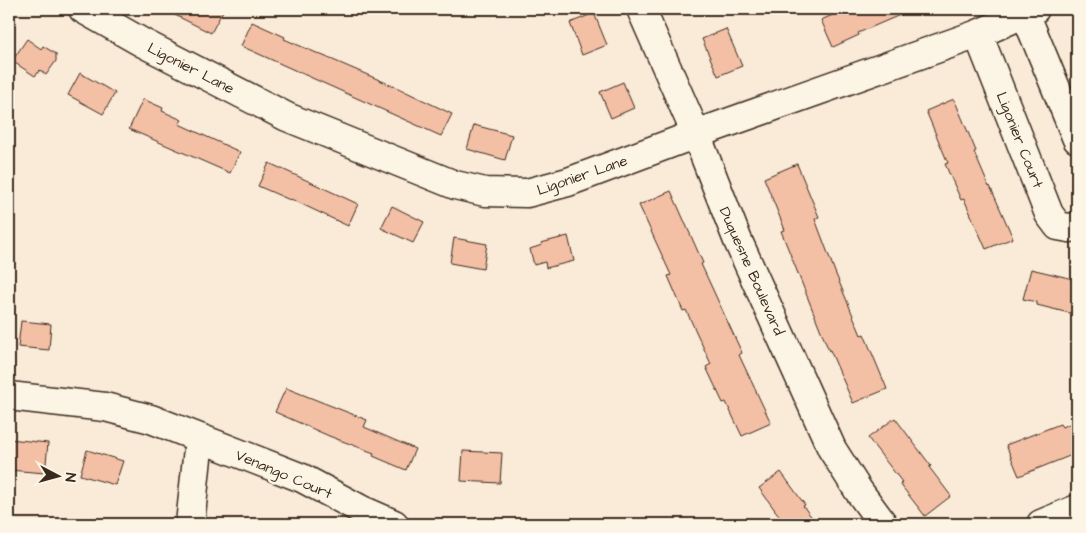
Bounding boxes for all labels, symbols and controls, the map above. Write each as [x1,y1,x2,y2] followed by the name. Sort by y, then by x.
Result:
[143,38,238,100] street label: Ligonier Lane
[990,89,1048,192] street label: Ligonier Court
[534,150,631,202] street label: Ligonier Lane
[714,204,789,339] street label: Duquesne Boulevard
[232,445,335,505] street label: Venango Court
[32,450,82,500] north arrow
[60,472,80,483] text: N

